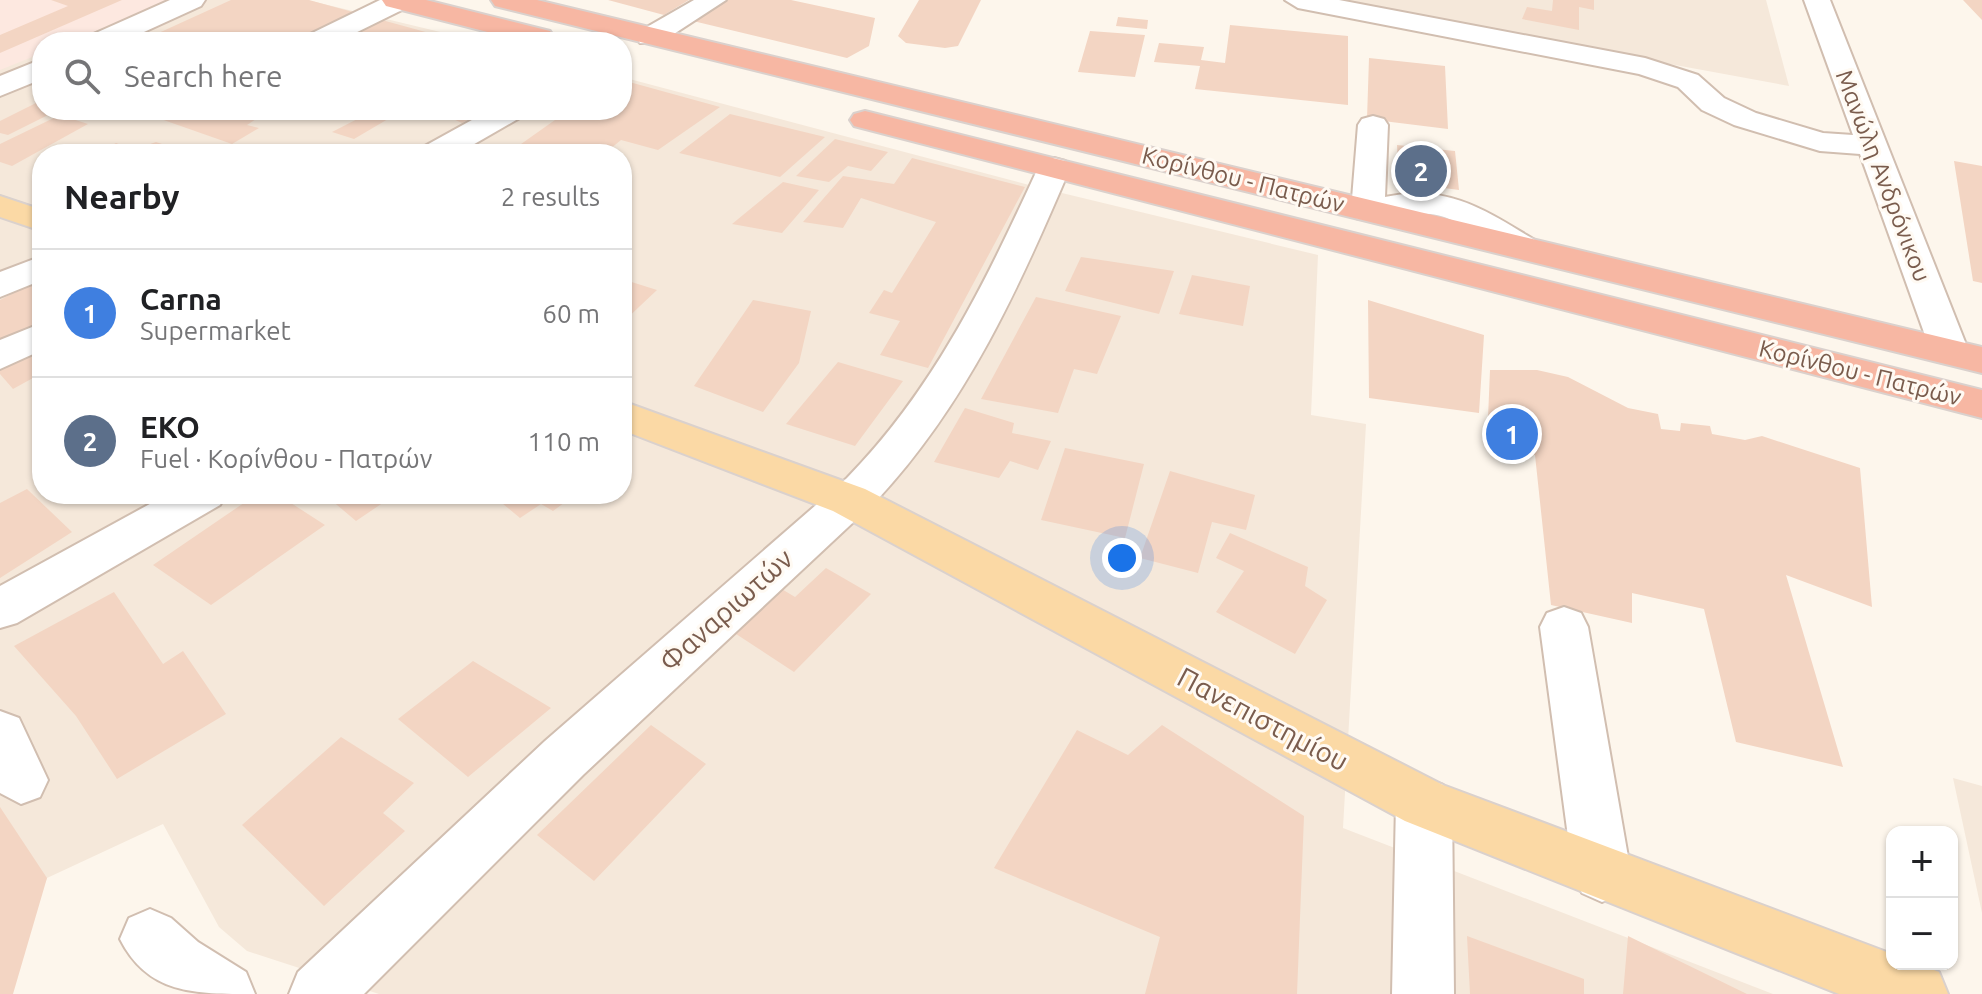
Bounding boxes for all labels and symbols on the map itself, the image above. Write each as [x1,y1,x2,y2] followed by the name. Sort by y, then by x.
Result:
[1831,66,1936,285] street label: Μανώλη Ανδρόνικου
[1139,141,1347,218] street label: Κορίνθου - Πατρών
[1395,141,1447,201] pin: 2
[1756,334,1964,411] street label: Κορίνθου - Πατρών
[1486,404,1538,464] pin: 1
[1102,538,1142,578] your location
[653,542,799,677] street label: Φαναριωτών
[1173,661,1354,776] street label: Πανεπιστημίου

